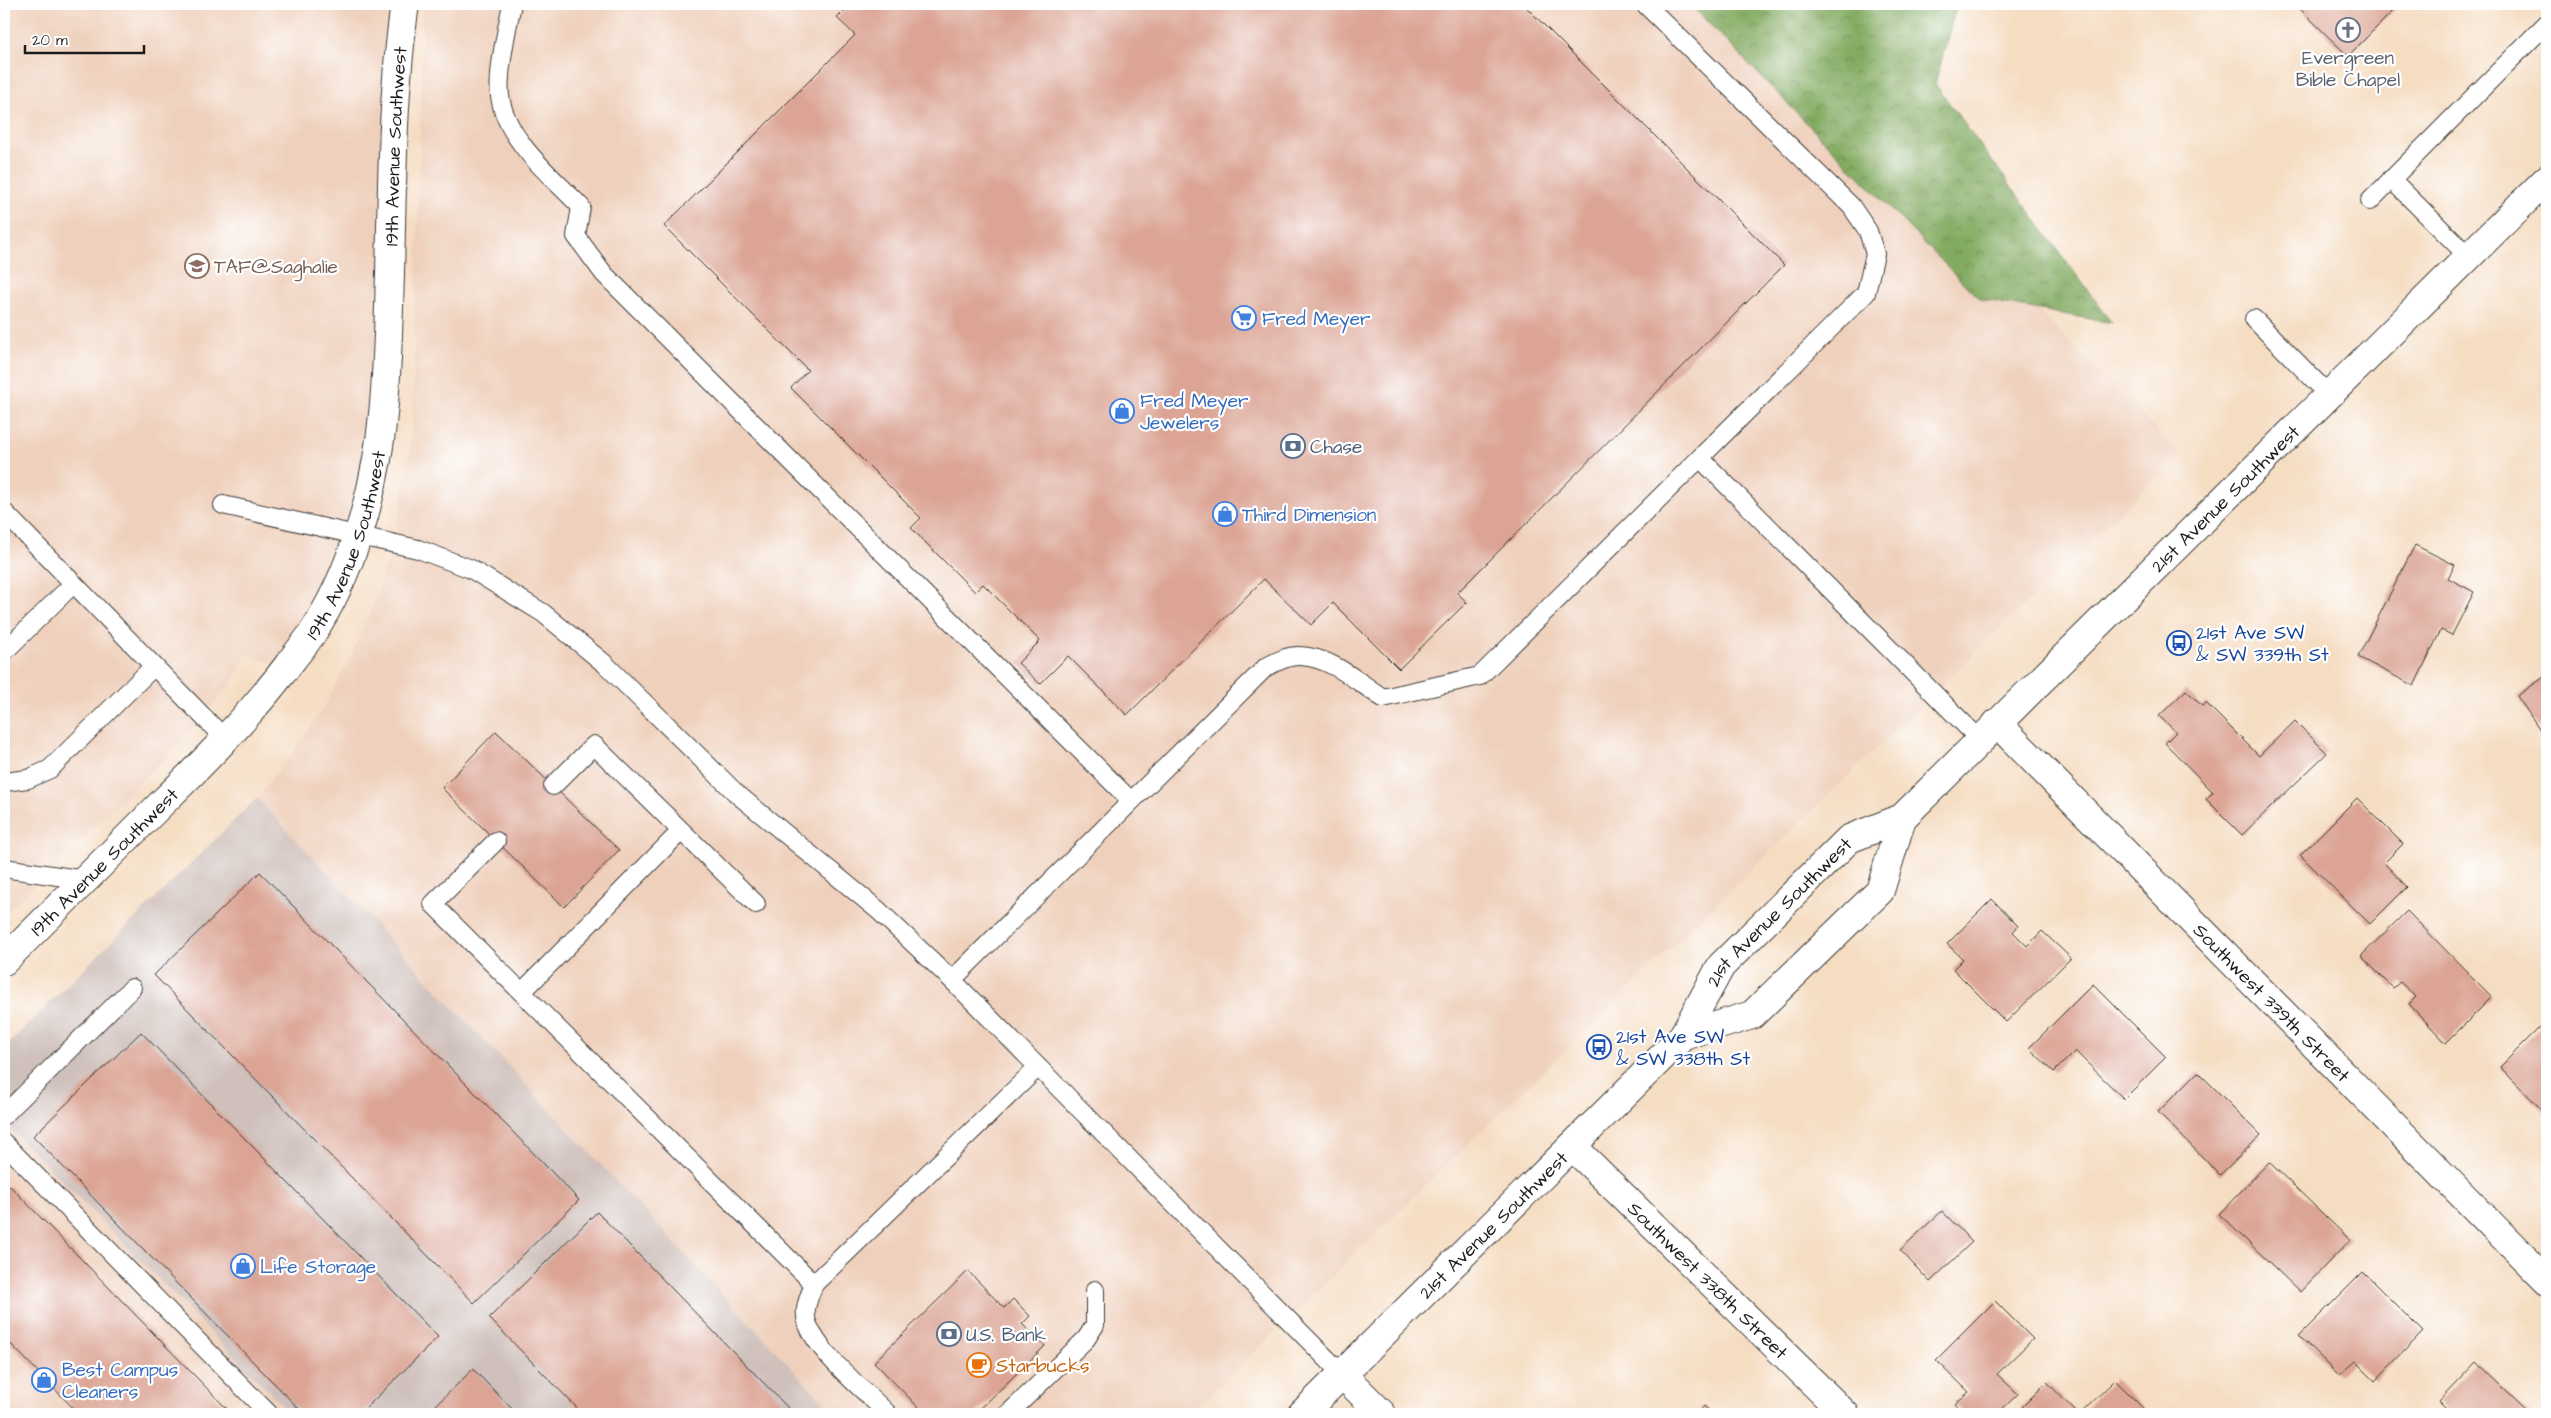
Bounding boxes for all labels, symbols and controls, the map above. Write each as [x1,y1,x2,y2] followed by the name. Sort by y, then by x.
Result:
[2335,17,2361,43] church icon: Evergreen Bible Chapel
[25,22,144,54] scale bar
[32,30,68,51] text: 20 m
[379,45,415,246] street label: 19th Avenue Southwest
[2296,45,2400,94] place label: Evergreen Bible Chapel
[184,253,210,279] school or university icon: TAF@Saghalie
[214,254,338,282] place label: TAF@Saghalie
[1231,305,1257,331] supermarket icon: Fred Meyer
[1262,306,1371,334] place label: Fred Meyer
[1140,388,1249,437] place label: Fred Meyer Jewelers
[1109,398,1135,424] shop icon: Fred Meyer Jewelers
[2145,419,2307,579] street label: 21st Avenue Southwest
[1280,433,1306,459] bank icon: Chase
[1310,434,1362,461] place label: Chase
[300,448,393,646] street label: 19th Avenue Southwest
[1212,501,1238,527] shop icon: Third Dimension
[1242,502,1376,529] place label: Third Dimension
[2196,620,2329,669] place label: 21st Ave SW & SW 339th St
[2166,630,2192,656] bus stop icon: 21st Ave SW & SW 339th St
[25,782,185,943] street label: 19th Avenue Southwest
[1700,831,1859,992] street label: 21st Avenue Southwest
[2186,918,2356,1089] street label: Southwest 339th Street
[1616,1024,1751,1073] place label: 21st Ave SW & SW 338th St
[1586,1034,1612,1060] bus stop icon: 21st Ave SW & SW 338th St
[1413,1145,1575,1306] street label: 21st Avenue Southwest
[1621,1196,1794,1366] street label: Southwest 338th Street
[230,1253,256,1279] shop icon: Life Storage
[260,1254,376,1282] place label: Life Storage
[936,1321,962,1347] bank icon: U.S. Bank
[966,1322,1047,1349] place label: U.S. Bank
[966,1352,992,1378] cafe icon: Starbucks
[996,1353,1090,1380] place label: Starbucks
[62,1357,178,1406] place label: Best Campus Cleaners
[31,1367,57,1393] shop icon: Best Campus Cleaners

